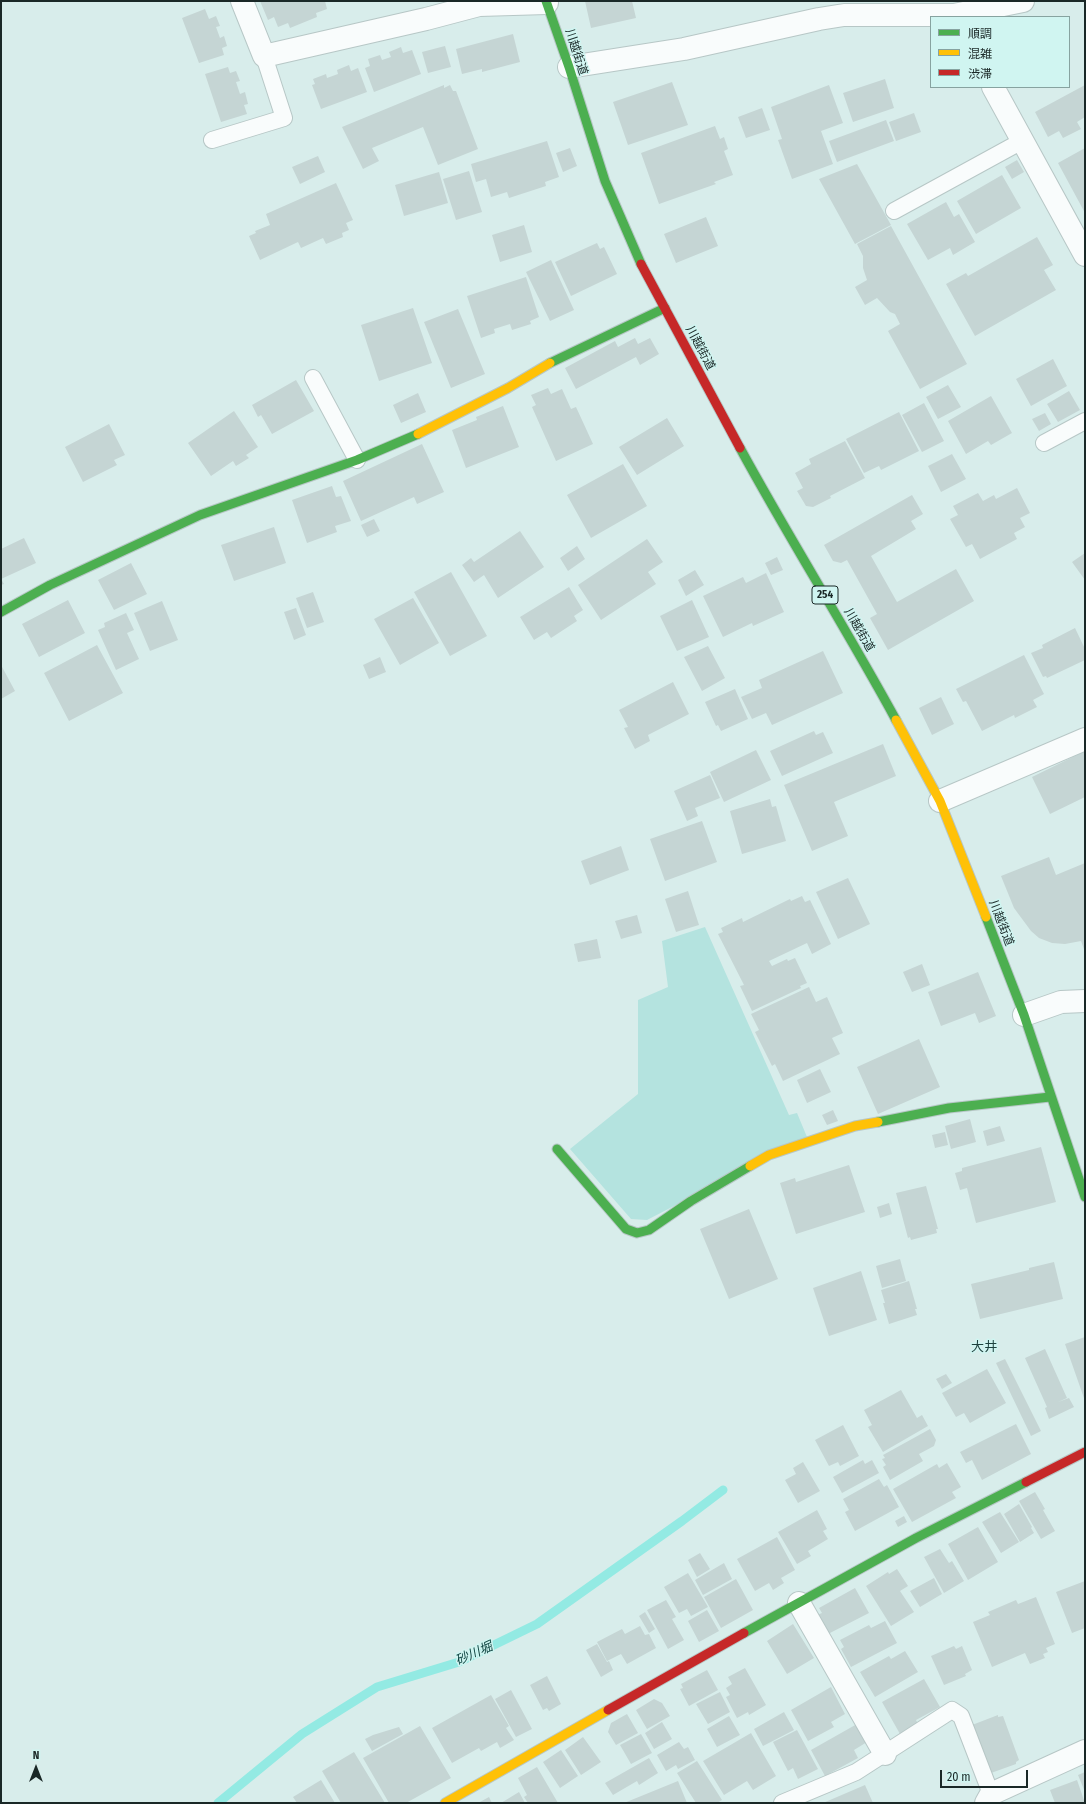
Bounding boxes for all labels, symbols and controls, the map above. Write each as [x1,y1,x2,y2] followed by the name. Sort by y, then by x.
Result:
[930,16,1070,88] legend
[562,27,590,77] street label: 川越街道
[968,27,992,41] text: 順調
[968,47,992,61] text: 混雑
[968,67,992,81] text: 渋滞
[682,323,718,373] street label: 川越街道
[812,586,838,604] road number: 254
[841,606,877,654] street label: 川越街道
[986,898,1016,948] street label: 川越街道
[971,1339,997,1355] district label: 大井
[453,1639,495,1669] water label: 砂川堀
[16,1748,56,1788] north arrow
[33,1749,39,1762] text: N
[942,1762,1030,1788] scale bar
[947,1770,971,1784] text: 20 m

